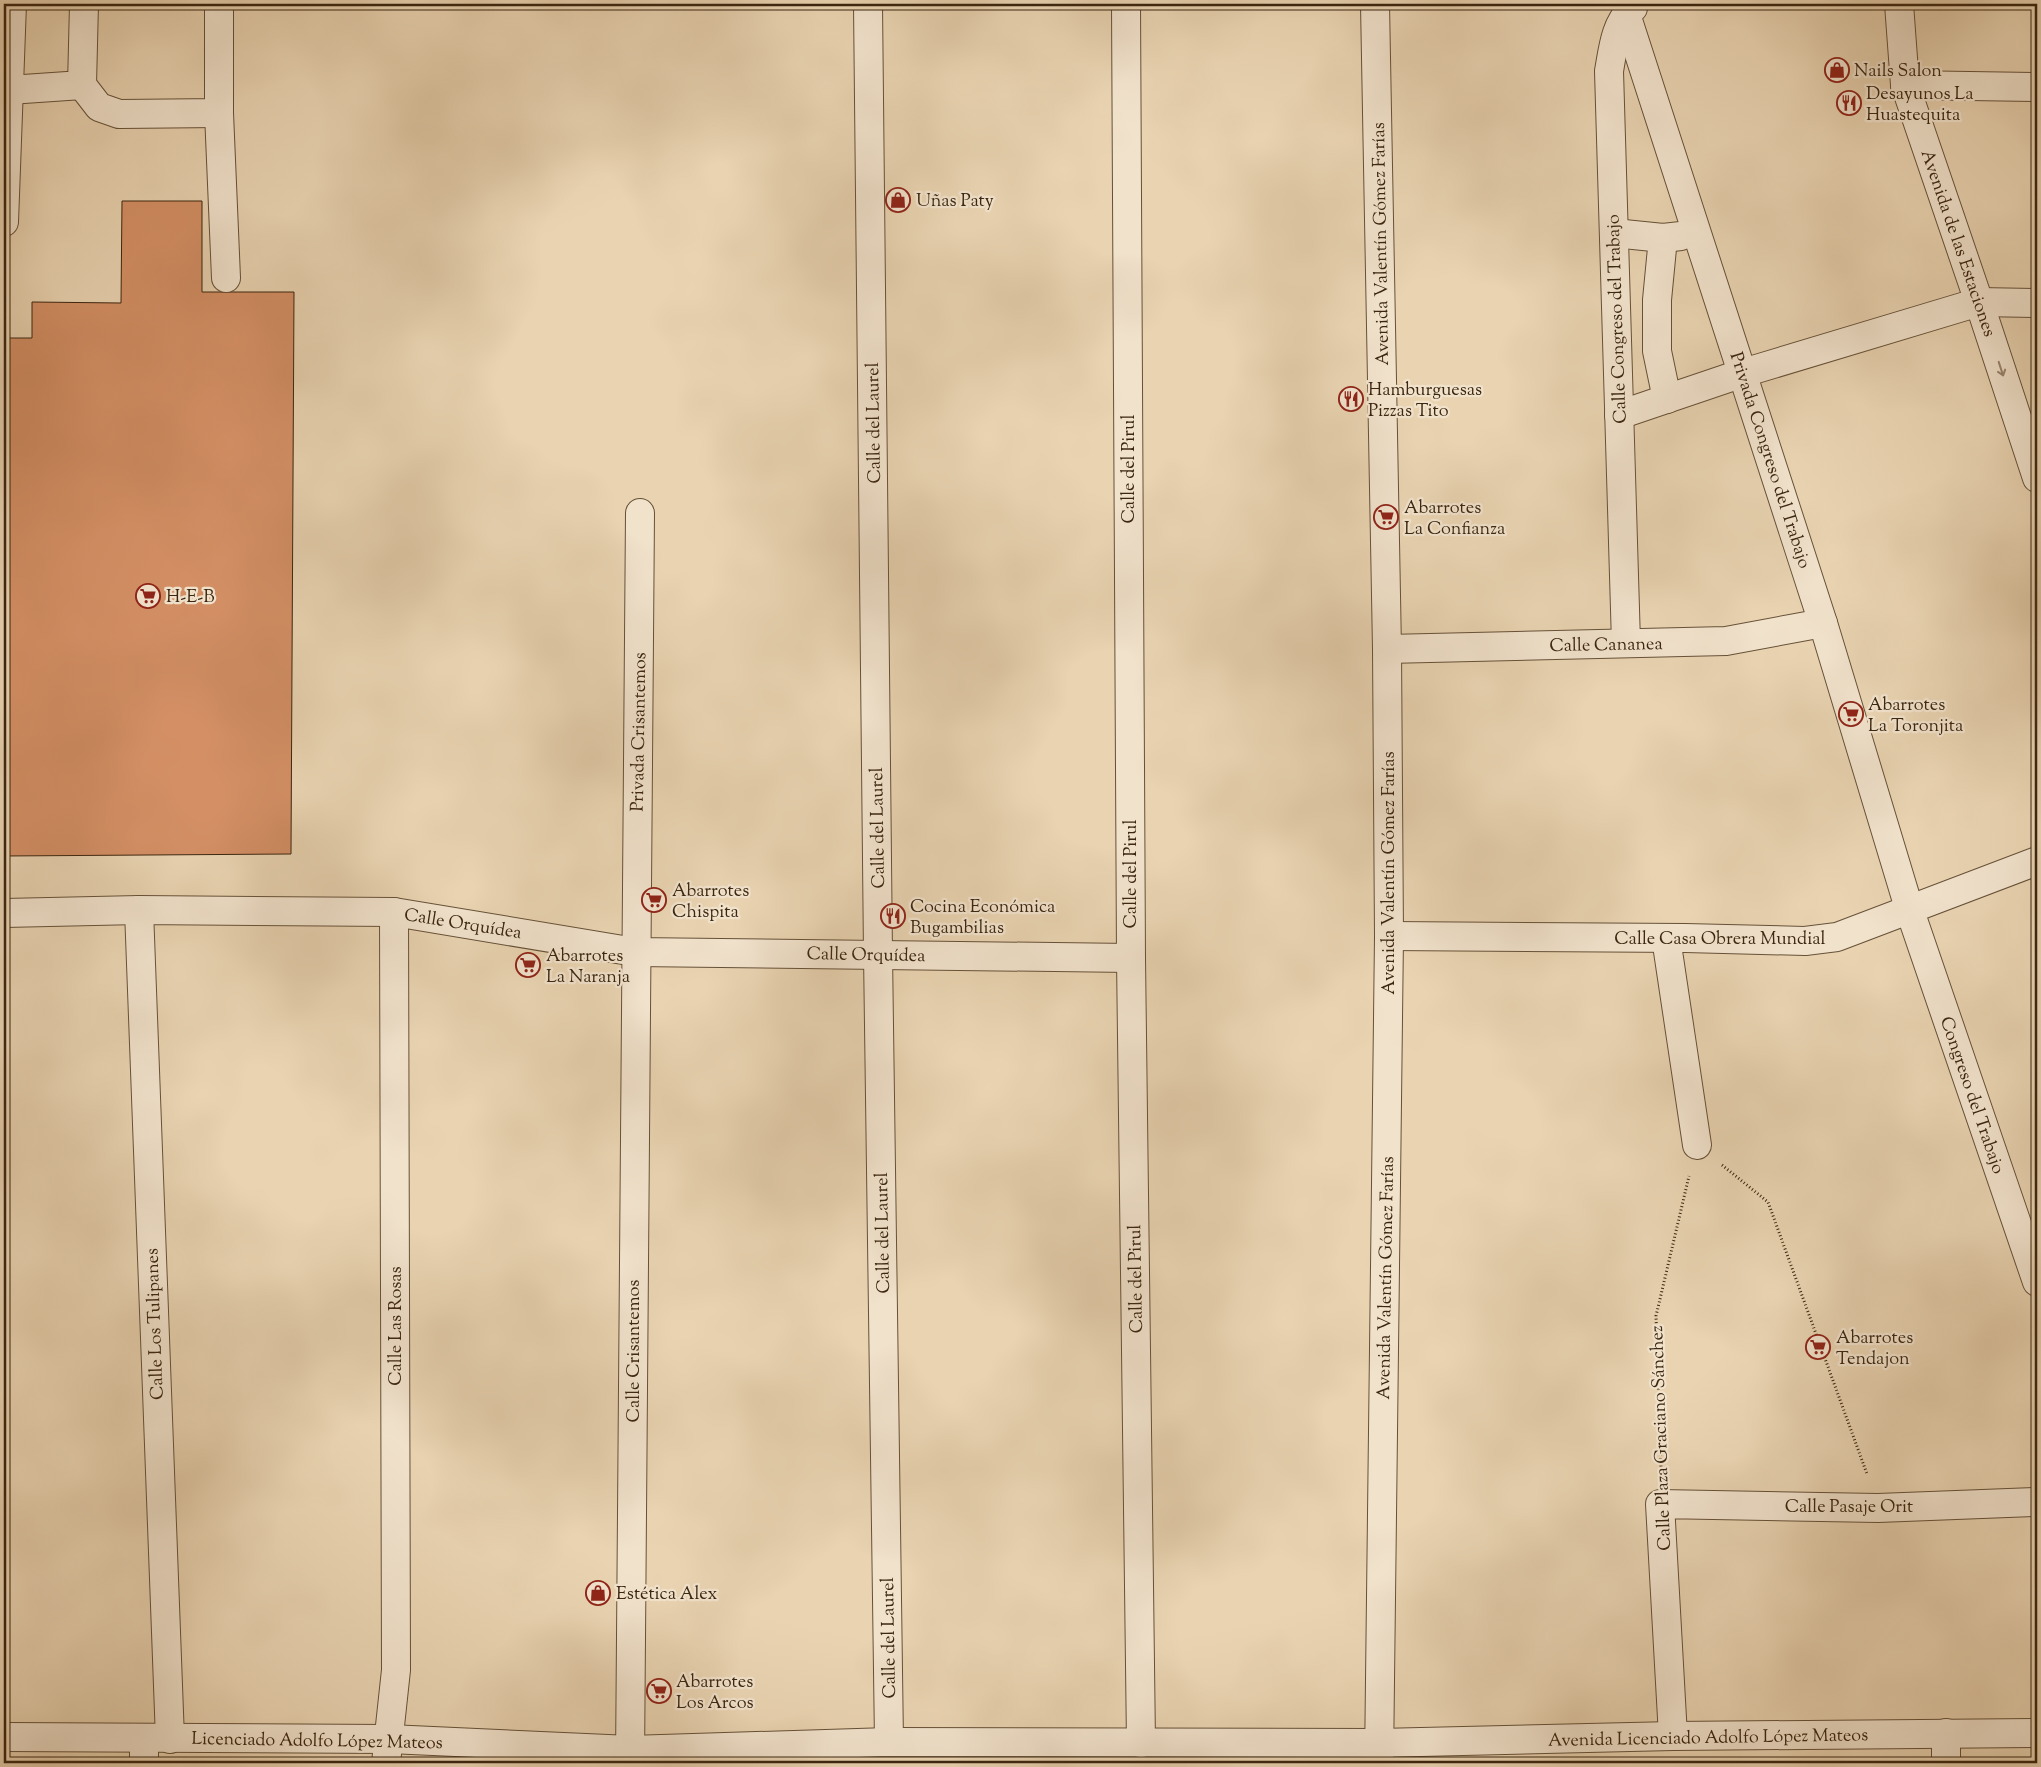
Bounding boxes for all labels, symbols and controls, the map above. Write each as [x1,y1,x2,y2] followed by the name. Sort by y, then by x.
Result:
[1824,57,1850,83] shop icon: Nails Salon
[1854,59,1942,85] place label: Nails Salon
[1866,82,1973,129] place label: Desayunos La Huastequita
[1836,90,1862,116] restaurant icon: Desayunos La Huastequita
[1367,122,1397,366] street label: Avenida Valentín Gómez Farías
[1913,147,2001,341] street label: Avenida de las Estaciones
[885,187,911,213] shop icon: Uñas Paty
[916,189,994,215] place label: Uñas Paty
[1601,214,1635,424] street label: Calle Congreso del Trabajo
[1722,349,1816,572] street label: Privada Congreso del Trabajo
[1997,360,2007,376] one-way arrow
[861,362,889,484] street label: Calle del Laurel
[1368,378,1482,425] place label: Hamburguesas Pizzas Tito
[1338,386,1364,412] restaurant icon: Hamburguesas Pizzas Tito
[1117,415,1143,523] street label: Calle del Pirul
[1404,496,1505,543] place label: Abarrotes La Confianza
[1373,504,1399,530] supermarket icon: Abarrotes La Confianza
[135,583,161,609] supermarket icon: H-E-B
[166,585,215,611] place label: H-E-B
[1549,632,1663,660] street label: Calle Cananea
[626,652,654,812] street label: Privada Crisantemos
[1868,693,1963,740] place label: Abarrotes La Toronjita
[1838,701,1864,727] supermarket icon: Abarrotes La Toronjita
[1377,751,1403,995] street label: Avenida Valentín Gómez Farías
[865,767,893,889] street label: Calle del Laurel
[1119,820,1145,928] street label: Calle del Pirul
[672,879,749,926] place label: Abarrotes Chispita
[641,887,667,913] supermarket icon: Abarrotes Chispita
[910,895,1055,942] place label: Cocina Económica Bugambilias
[402,903,523,947] street label: Calle Orquídea
[880,903,906,929] restaurant icon: Cocina Económica Bugambilias
[1614,927,1826,953] street label: Calle Casa Obrera Mundial
[806,942,926,970] street label: Calle Orquídea
[546,944,630,991] place label: Abarrotes La Naranja
[515,952,541,978] supermarket icon: Abarrotes La Naranja
[1932,1013,2010,1178] street label: Congreso del Trabajo
[1372,1156,1402,1400] street label: Avenida Valentín Gómez Farías
[870,1172,898,1294] street label: Calle del Laurel
[1123,1224,1151,1334] street label: Calle del Pirul
[140,1248,172,1400] street label: Calle Los Tulipanes
[384,1266,410,1386] street label: Calle Las Rosas
[622,1280,648,1422] street label: Calle Crisantemos
[1645,1325,1679,1551] street label: Calle Plaza Graciano Sánchez
[1836,1326,1913,1373] place label: Abarrotes Tendajon
[1805,1334,1831,1360] supermarket icon: Abarrotes Tendajon
[1785,1495,1913,1521] street label: Calle Pasaje Orit
[876,1577,904,1699] street label: Calle del Laurel
[585,1580,611,1606] shop icon: Estética Alex
[616,1582,718,1608] place label: Estética Alex
[676,1670,754,1717] place label: Abarrotes Los Arcos
[646,1678,672,1704] supermarket icon: Abarrotes Los Arcos
[1548,1723,1868,1755] street label: Avenida Licenciado Adolfo López Mateos
[191,1727,443,1757] street label: Licenciado Adolfo López Mateos

